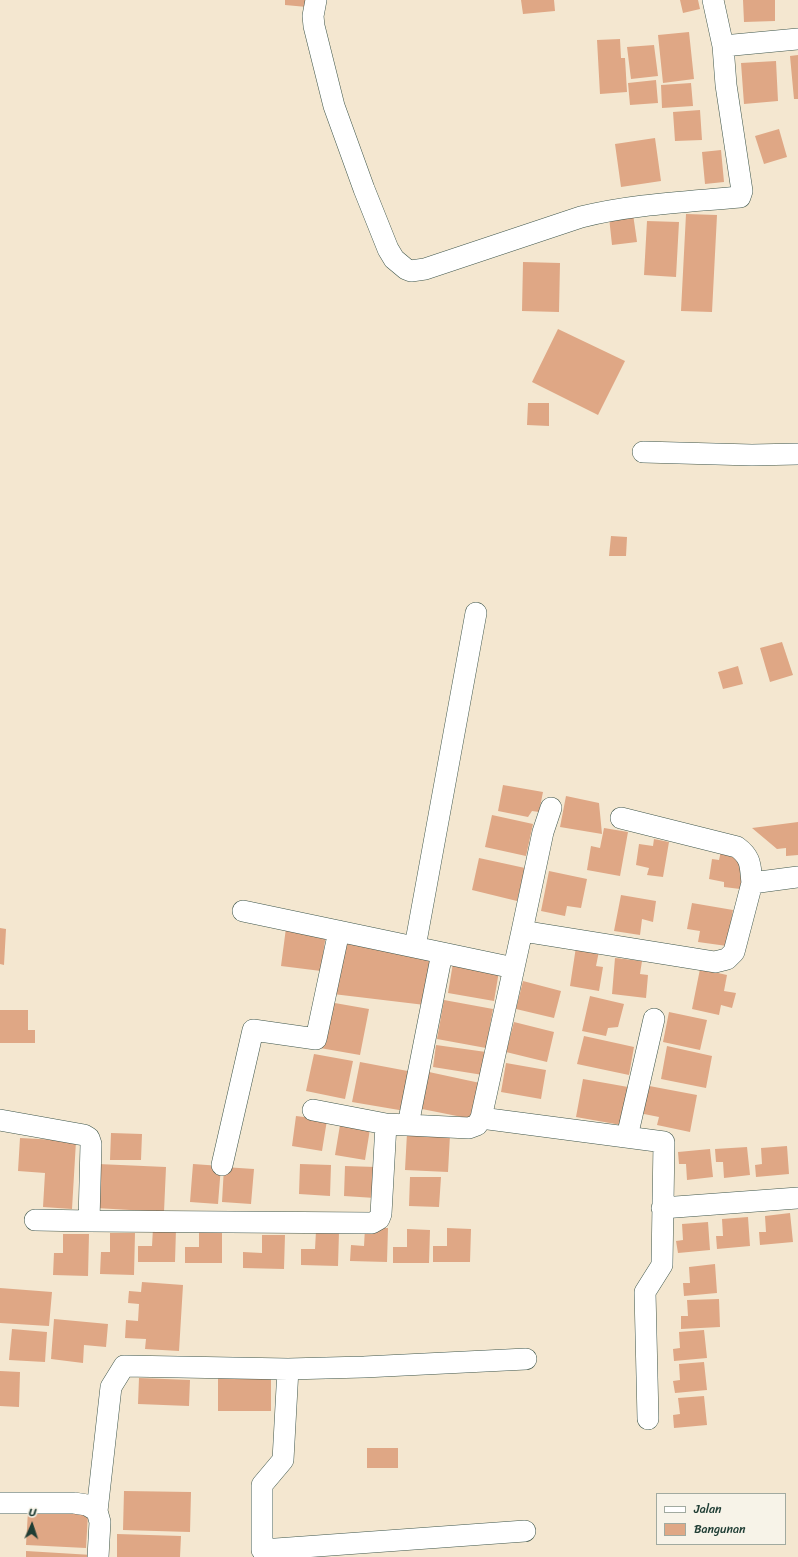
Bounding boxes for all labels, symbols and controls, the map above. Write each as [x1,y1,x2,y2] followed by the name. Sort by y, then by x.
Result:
[656,1493,786,1545] legend
[694,1498,722,1520] text: Jalan
[29,1503,37,1522] text: U
[12,1505,52,1545] north arrow
[694,1518,746,1540] text: Bangunan

